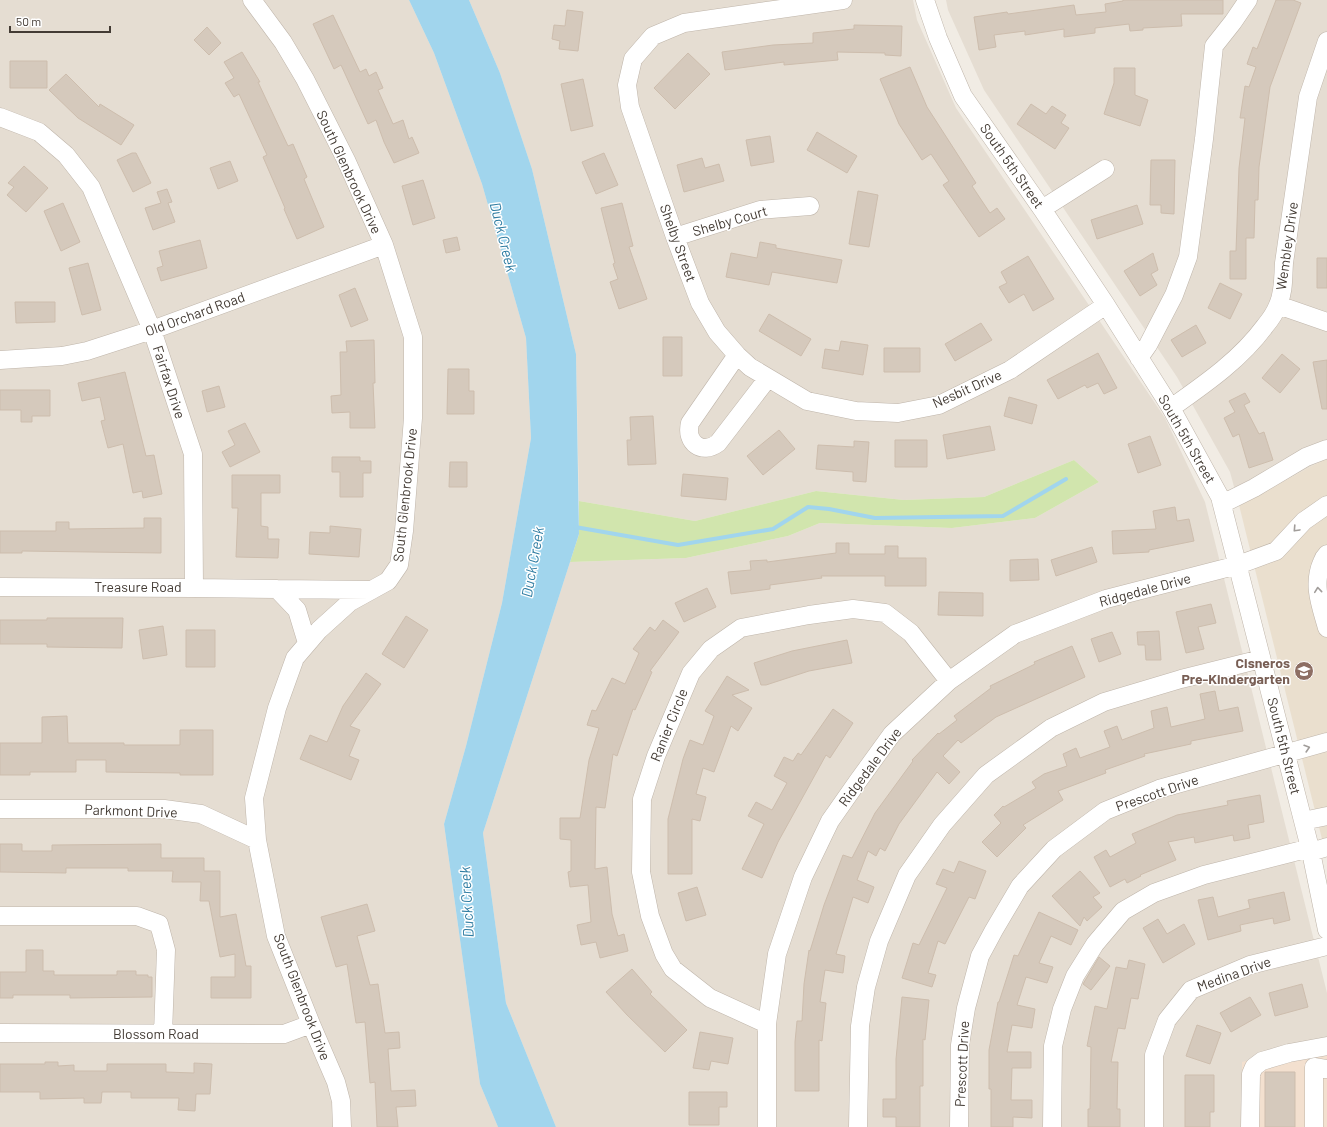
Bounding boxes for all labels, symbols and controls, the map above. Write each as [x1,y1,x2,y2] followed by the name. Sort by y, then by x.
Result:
[10,8,110,34] scale bar
[16,14,41,28] text: 50 m
[313,107,386,236] street label: South Glenbrook Drive
[977,120,1048,211] street label: South 5th Street
[487,200,521,274] water label: Duck Creek
[1272,201,1301,291] street label: Wembley Drive
[657,202,700,284] street label: Shelby Street
[690,202,769,239] street label: Shelby Court
[143,288,247,339] street label: Old Orchard Road
[150,343,189,421] street label: Fairfax Drive
[930,366,1004,411] street label: Nesbit Drive
[1155,391,1220,486] street label: South 5th Street
[389,427,420,563] street label: South Glenbrook Drive
[1293,524,1301,532] one-way arrow
[517,525,547,598] water label: Duck Creek
[1097,569,1193,610] street label: Ridgedale Drive
[94,578,182,595] street label: Treasure Road
[1314,587,1323,594] one-way arrow
[1181,654,1290,687] place label: Cisneros Pre-Kindergarten
[1293,660,1315,682] school or university icon: Cisneros Pre-Kindergarten
[646,686,691,764] street label: Ranier Circle
[1264,695,1305,796] street label: South 5th Street
[834,724,905,809] street label: Ridgedale Drive
[1303,744,1310,753] one-way arrow
[1113,770,1200,815] street label: Prescott Drive
[84,800,178,821] street label: Parkmont Drive
[455,865,477,938] water label: Duck Creek
[270,931,334,1063] street label: South Glenbrook Drive
[1195,952,1273,995] street label: Medina Drive
[951,1020,972,1108] street label: Prescott Drive
[113,1025,199,1042] street label: Blossom Road

